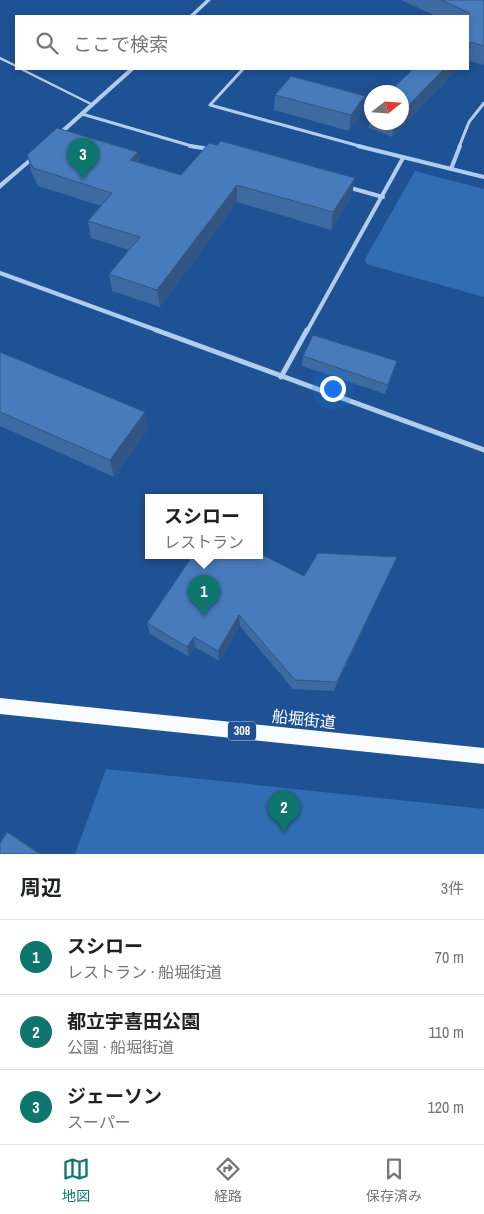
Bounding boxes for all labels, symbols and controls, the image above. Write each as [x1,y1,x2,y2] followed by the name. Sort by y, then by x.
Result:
[15,15,469,70] search box
[33,29,61,57] icon: search
[73,31,168,57] text: ここで検索
[364,85,409,130] north arrow
[67,138,99,179] pin: 3
[320,376,346,402] your location
[145,494,263,559] popup
[164,503,240,529] text: スシロー
[164,531,244,553] text: レストラン
[188,575,220,616] pin: 1
[271,705,337,733] street label: 船堀街道
[228,721,256,740] road number: 308
[268,791,300,832] pin: 2
[20,873,62,902] text: 周辺
[441,877,464,899] text: 3件
[67,933,143,959] text: スシロー
[32,946,40,968] text: 1
[435,946,464,968] text: 70 m
[67,961,222,983] text: レストラン · 船堀街道
[67,1008,200,1034] text: 都立宇喜田公園
[32,1021,40,1043] text: 2
[428,1021,464,1043] text: 110 m
[67,1036,174,1058] text: 公園 · 船堀街道
[67,1083,162,1109] text: ジェーソン
[32,1096,40,1118] text: 3
[428,1096,464,1118] text: 120 m
[67,1111,131,1133] text: スーパー
[62,1155,90,1205] tab: 地図
[214,1155,242,1205] tab: 経路
[366,1155,422,1205] tab: 保存済み

